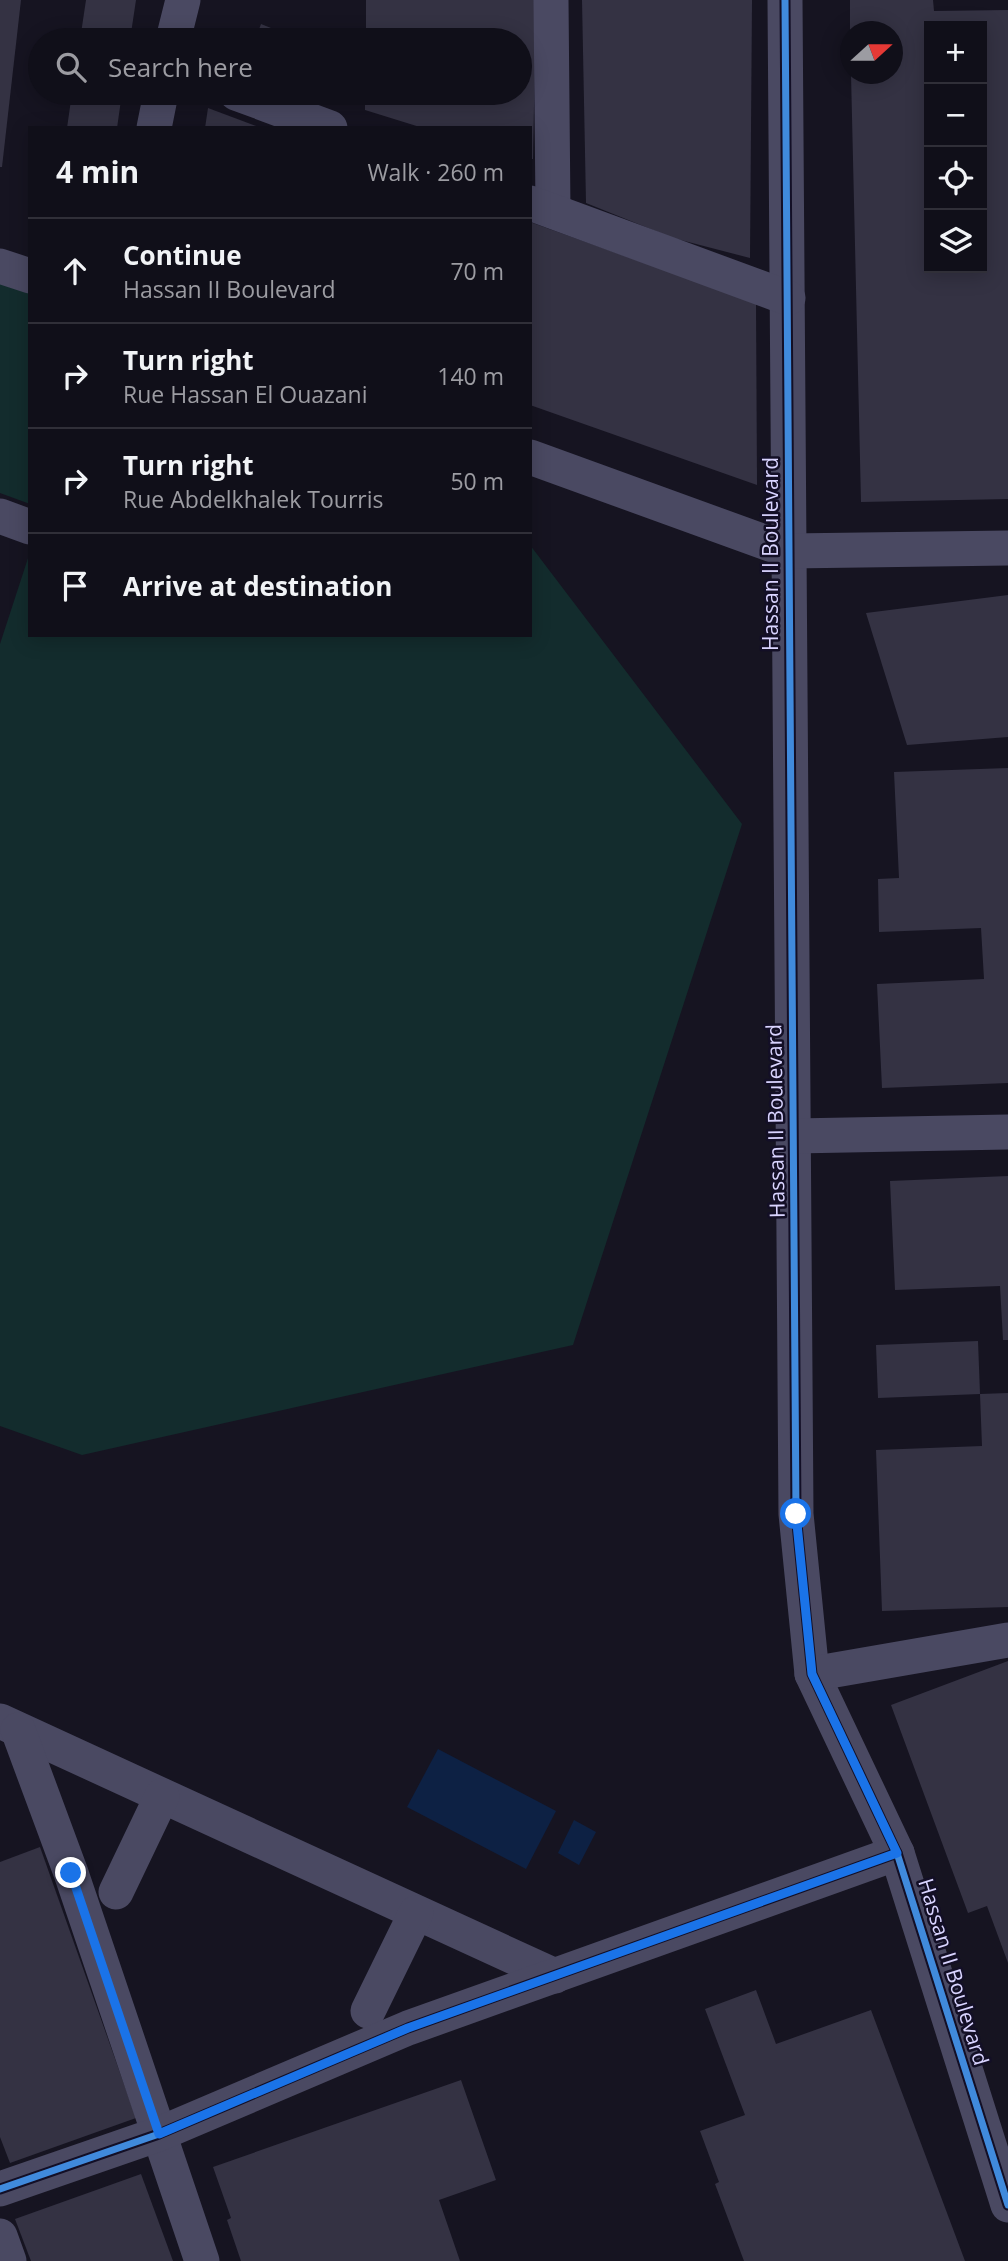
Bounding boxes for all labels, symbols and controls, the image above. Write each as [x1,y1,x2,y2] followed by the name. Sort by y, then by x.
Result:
[840,21,903,84] north arrow
[924,21,987,273] map controls
[924,21,987,84] button: +
[28,28,532,105] search box
[52,48,90,86] icon: search
[108,49,253,85] text: Search here
[924,84,987,147] button: −
[924,147,987,210] button: locate
[56,151,139,192] text: 4 min
[367,156,504,188] text: Walk · 260 m
[924,210,987,273] button: layers
[123,237,242,273] text: Continue
[56,252,94,290] icon: ahead
[450,255,504,287] text: 70 m
[123,273,336,305] text: Hassan II Boulevard
[123,342,254,378] text: Turn right
[56,357,94,395] icon: right
[437,360,504,392] text: 140 m
[123,378,368,410] text: Rue Hassan El Ouazani
[123,447,254,483] text: Turn right
[756,457,784,651] street label: Hassan II Boulevard
[56,462,94,500] icon: right
[450,465,504,497] text: 50 m
[123,483,384,515] text: Rue Abdelkhalek Tourris
[56,567,94,605] icon: arrive
[123,568,392,604] text: Arrive at destination
[759,1024,791,1218] street label: Hassan II Boulevard
[780,1498,811,1529] route start
[55,1857,86,1888] route end
[912,1875,996,2069] street label: Hassan II Boulevard

